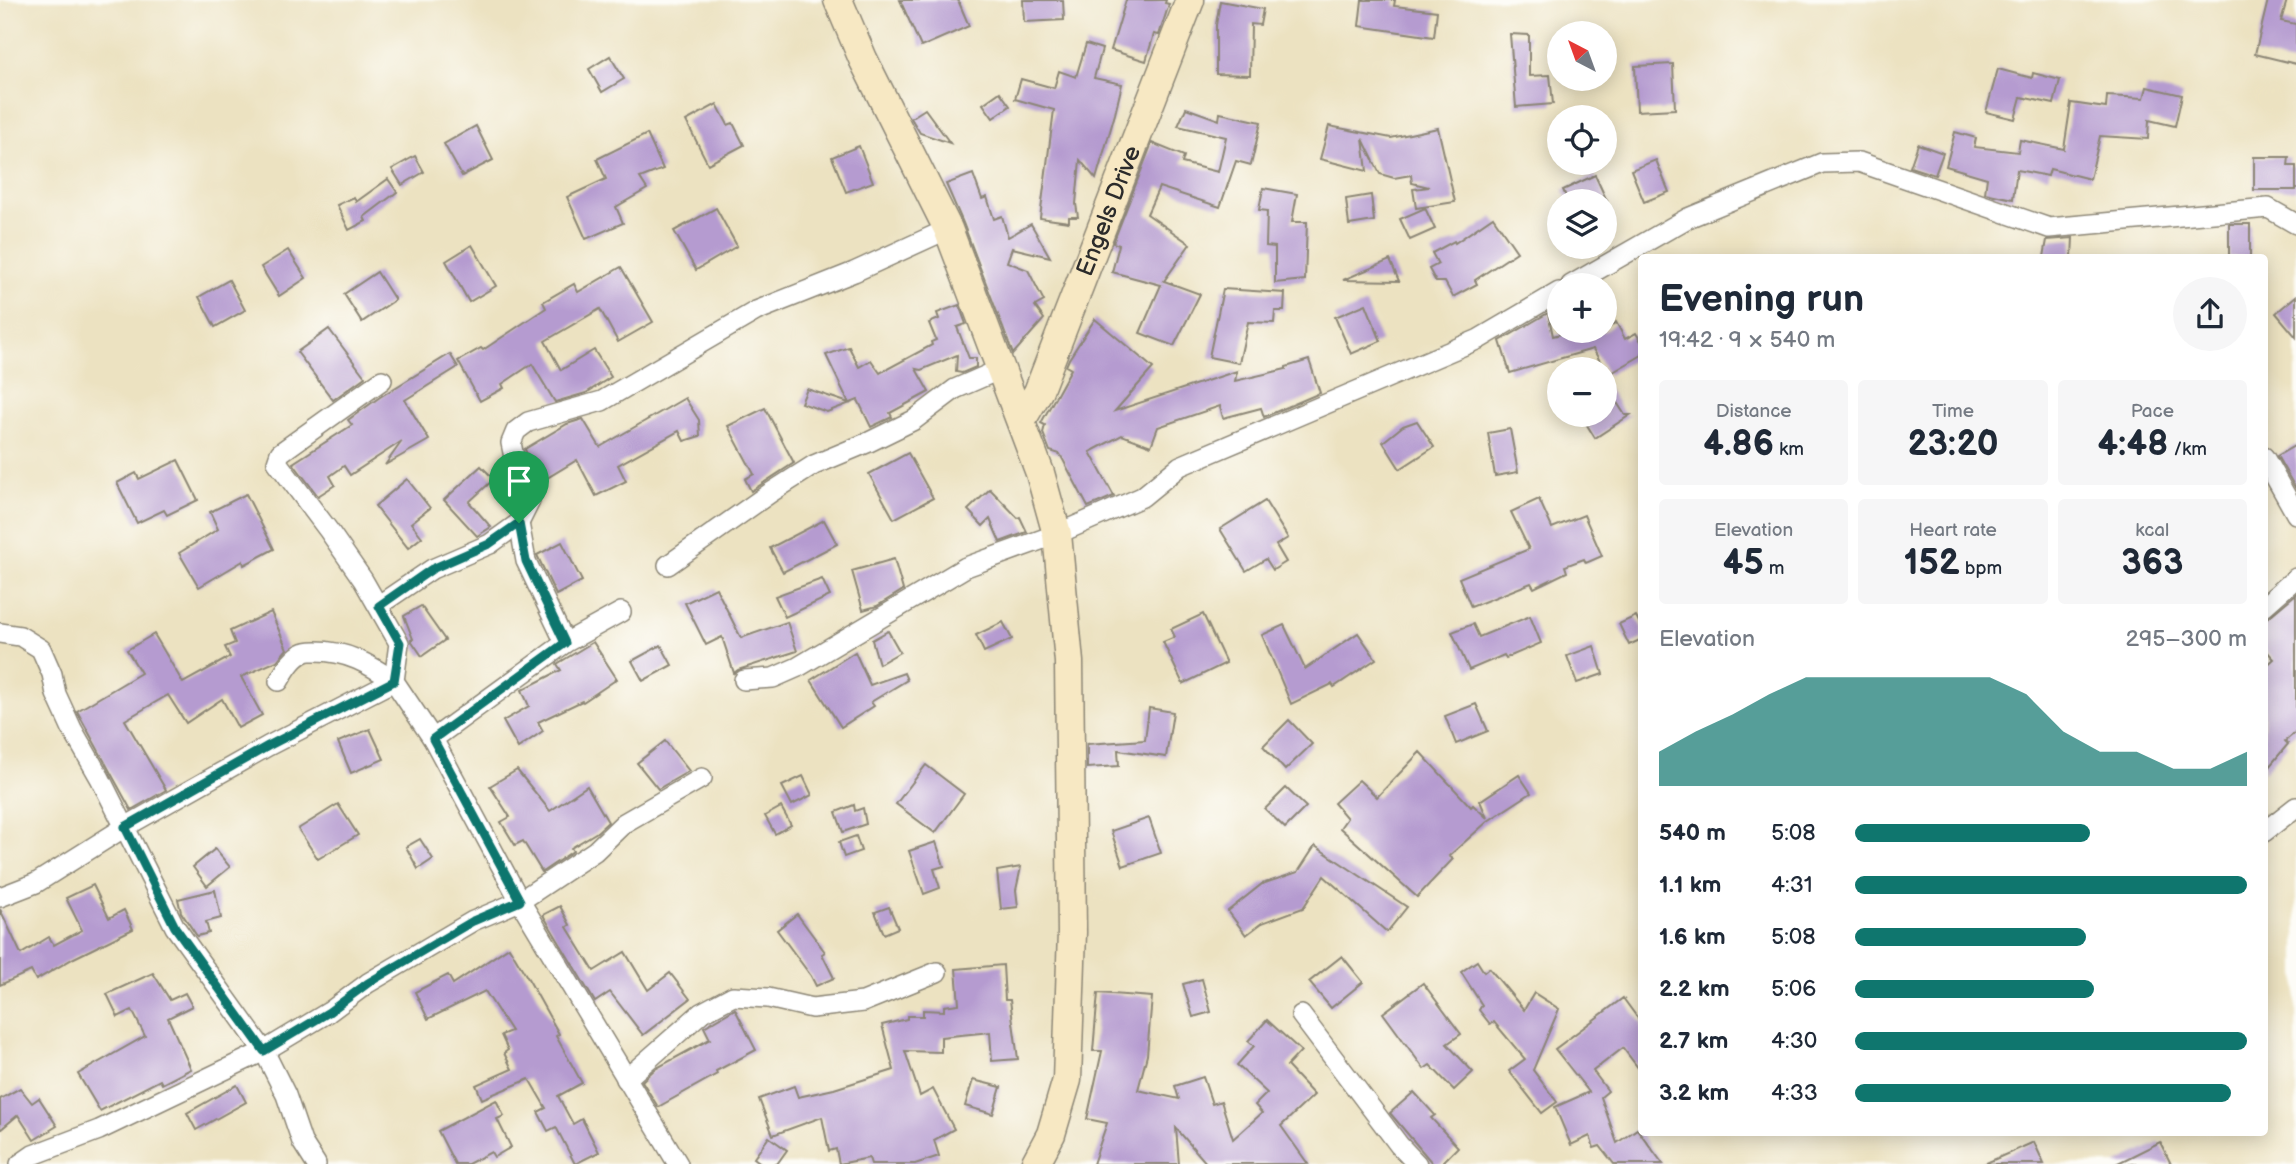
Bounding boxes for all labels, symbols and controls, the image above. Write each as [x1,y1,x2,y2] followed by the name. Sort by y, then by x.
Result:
[1547,21,1617,91] north arrow
[1547,21,1617,427] map controls
[1547,105,1617,175] button: locate
[1070,141,1147,280] street label: Engels Drive
[1547,189,1617,259] button: layers
[1547,273,1617,343] button: +
[1659,277,1864,322] text: Evening run
[2173,277,2247,351] button: share
[1659,326,1835,354] text: 19:42 · 9 × 540 m
[1547,357,1617,427] button: −
[1716,400,1792,423] text: Distance
[1932,400,1974,423] text: Time
[2131,400,2174,423] text: Pace
[1703,423,1774,466] text: 4.86
[1907,423,1999,466] text: 23:20
[2098,423,2168,466] text: 4:48
[1774,438,1804,461] text: km
[2168,438,2207,461] text: /km
[489,451,549,523] pin
[500,462,538,500] icon: arrive
[1714,519,1793,542] text: Elevation
[1909,519,1997,542] text: Heart rate
[2135,519,2169,542] text: kcal
[1723,542,1764,585] text: 45
[1904,542,1960,585] text: 152
[2121,542,2183,585] text: 363
[1764,557,1784,580] text: m
[1960,557,2002,580] text: bpm
[1659,625,1755,653] text: Elevation
[2125,625,2247,653] text: 295–300 m
[1659,819,1726,847] text: 540 m
[1771,819,1816,847] text: 5:08
[1659,871,1721,899] text: 1.1 km
[1771,871,1813,899] text: 4:31
[1659,923,1726,951] text: 1.6 km
[1771,923,1816,951] text: 5:08
[1659,975,1730,1003] text: 2.2 km
[1771,975,1816,1003] text: 5:06
[1659,1027,1728,1055] text: 2.7 km
[1771,1027,1817,1055] text: 4:30
[1659,1079,1729,1107] text: 3.2 km
[1771,1079,1818,1107] text: 4:33

